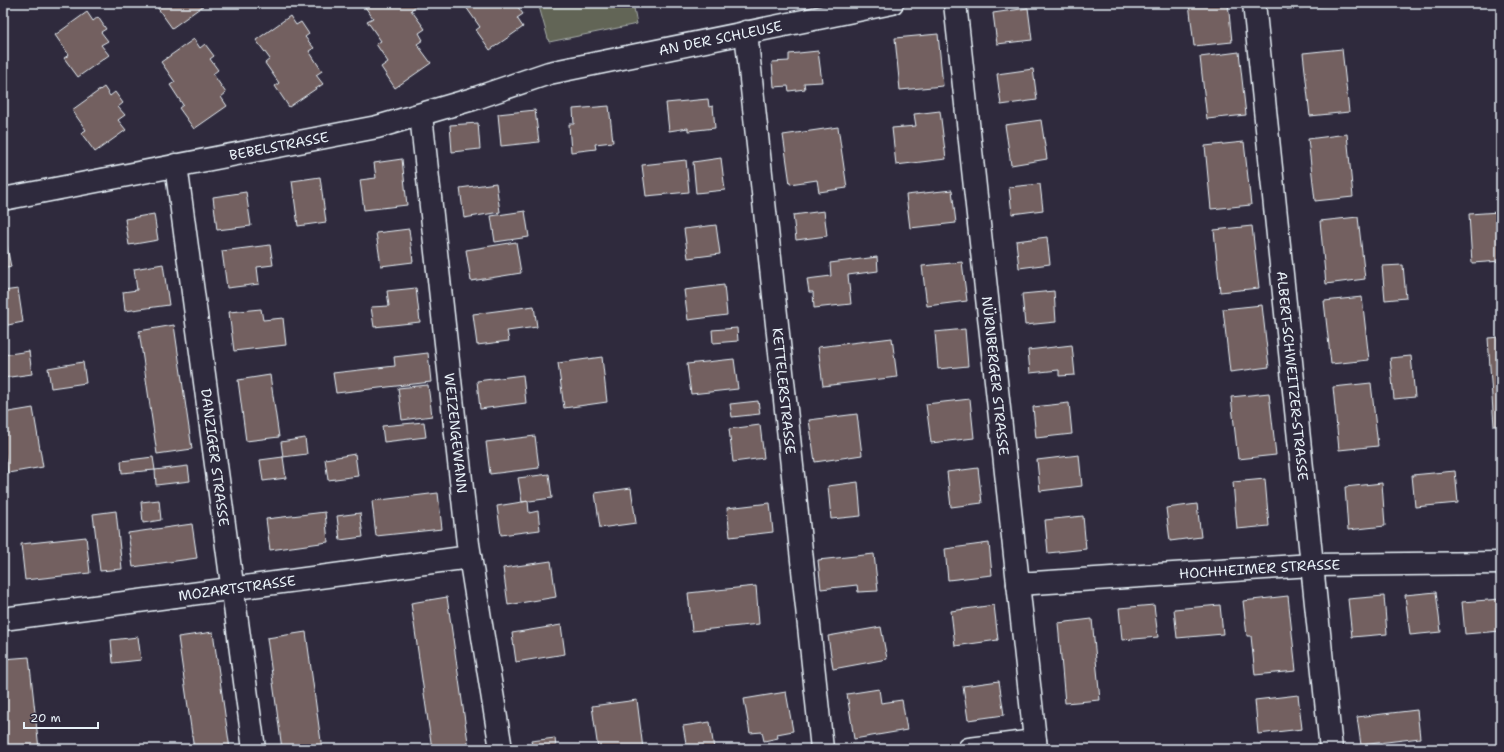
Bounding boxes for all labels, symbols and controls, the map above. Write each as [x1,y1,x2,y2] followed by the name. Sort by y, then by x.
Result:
[657,17,784,59] street label: AN DER SCHLEUSE
[228,127,330,164] street label: BEBELSTRASSE
[1273,270,1312,482] street label: ALBERT-SCHWEITZER-STRASSE
[978,295,1013,457] street label: NÜRNBERGER STRASSE
[768,327,800,455] street label: KETTELERSTRASSE
[440,372,471,494] street label: WEIZENGEWANN
[197,387,233,528] street label: DANZIGER STRASSE
[1178,556,1340,583] street label: HOCHHEIMER STRASSE
[177,571,297,605] street label: MOZARTSTRASSE
[24,704,98,730] scale bar
[30,710,61,726] text: 20 m

